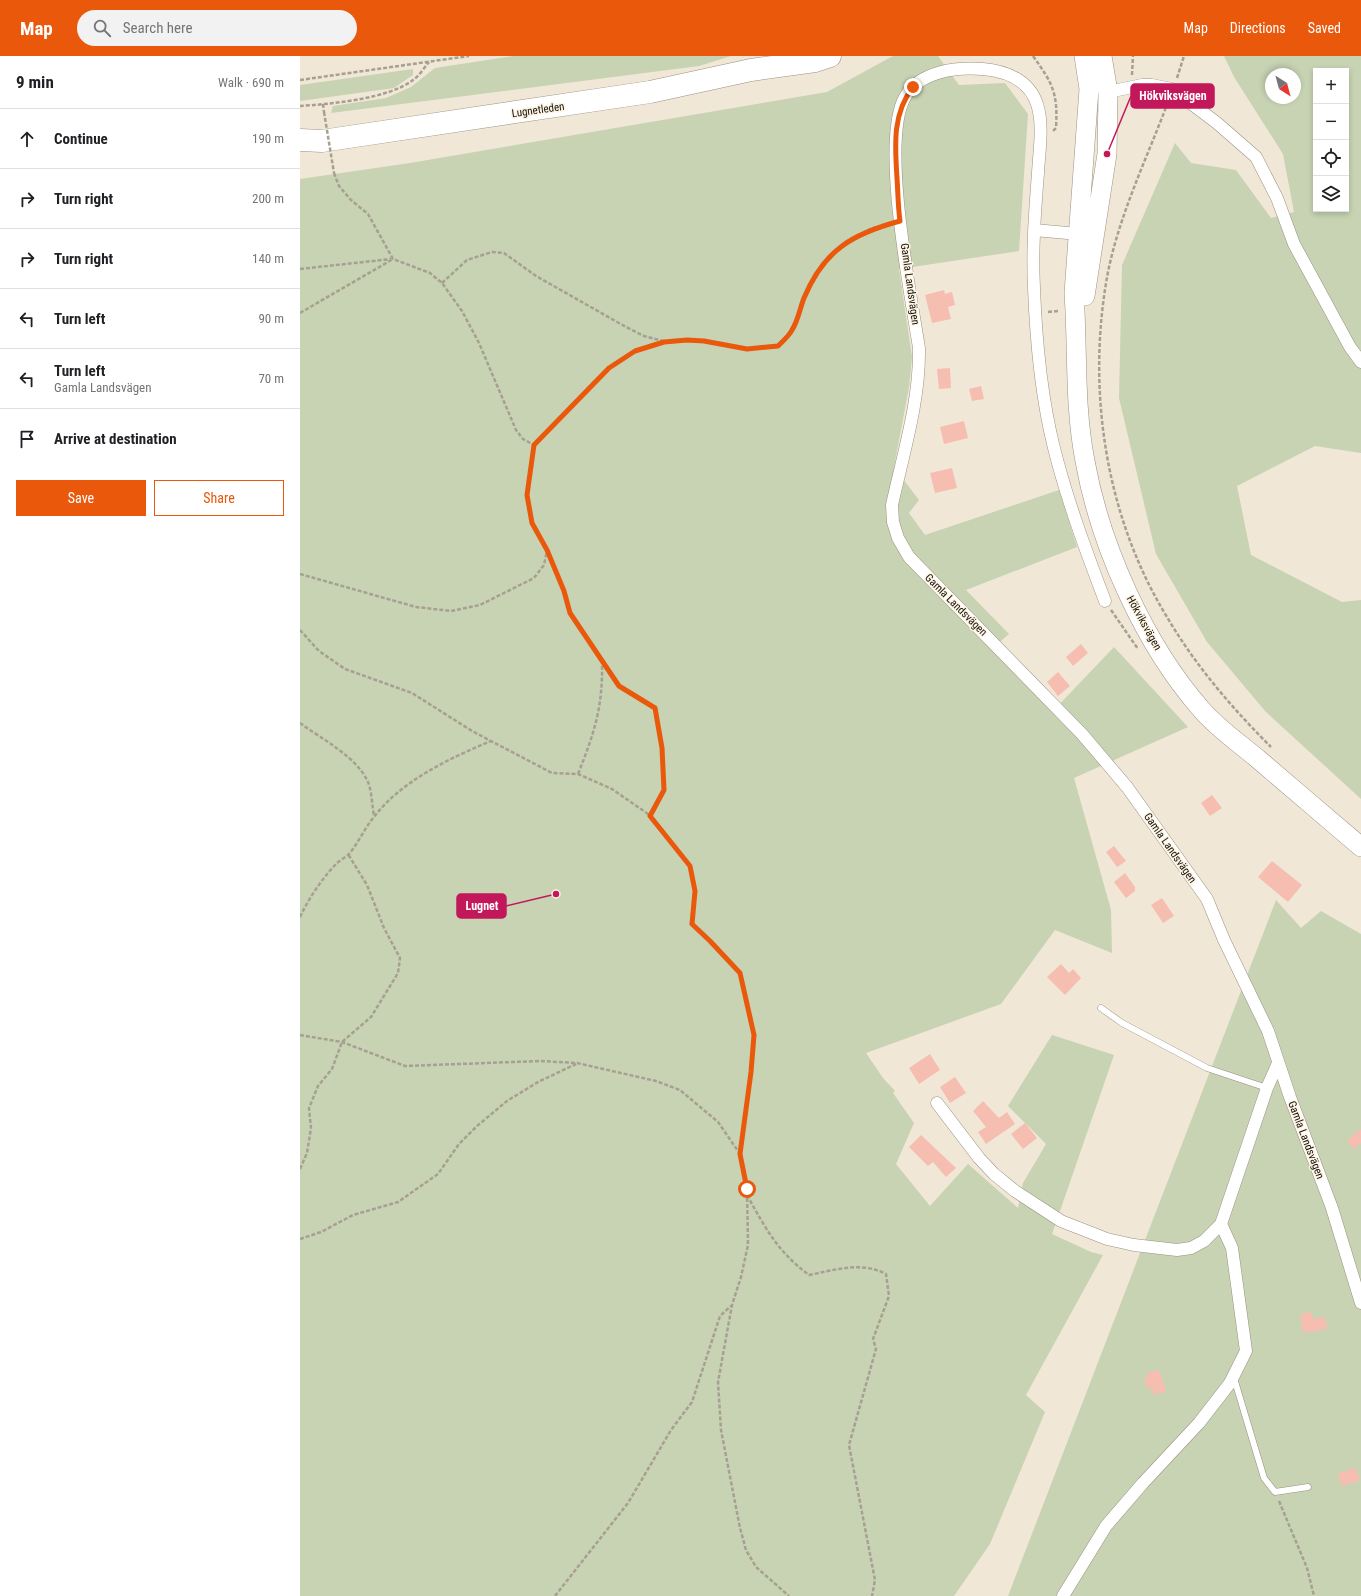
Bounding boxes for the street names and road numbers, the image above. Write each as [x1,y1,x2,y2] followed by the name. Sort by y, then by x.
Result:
[511,100,565,120] street label: Lugnetleden
[898,242,922,326] street label: Gamla Landsvägen
[922,571,990,639] street label: Gamla Landsvägen
[1124,593,1164,653] street label: Hökviksvägen
[1141,810,1199,886] street label: Gamla Landsvägen
[1285,1099,1327,1181] street label: Gamla Landsvägen

